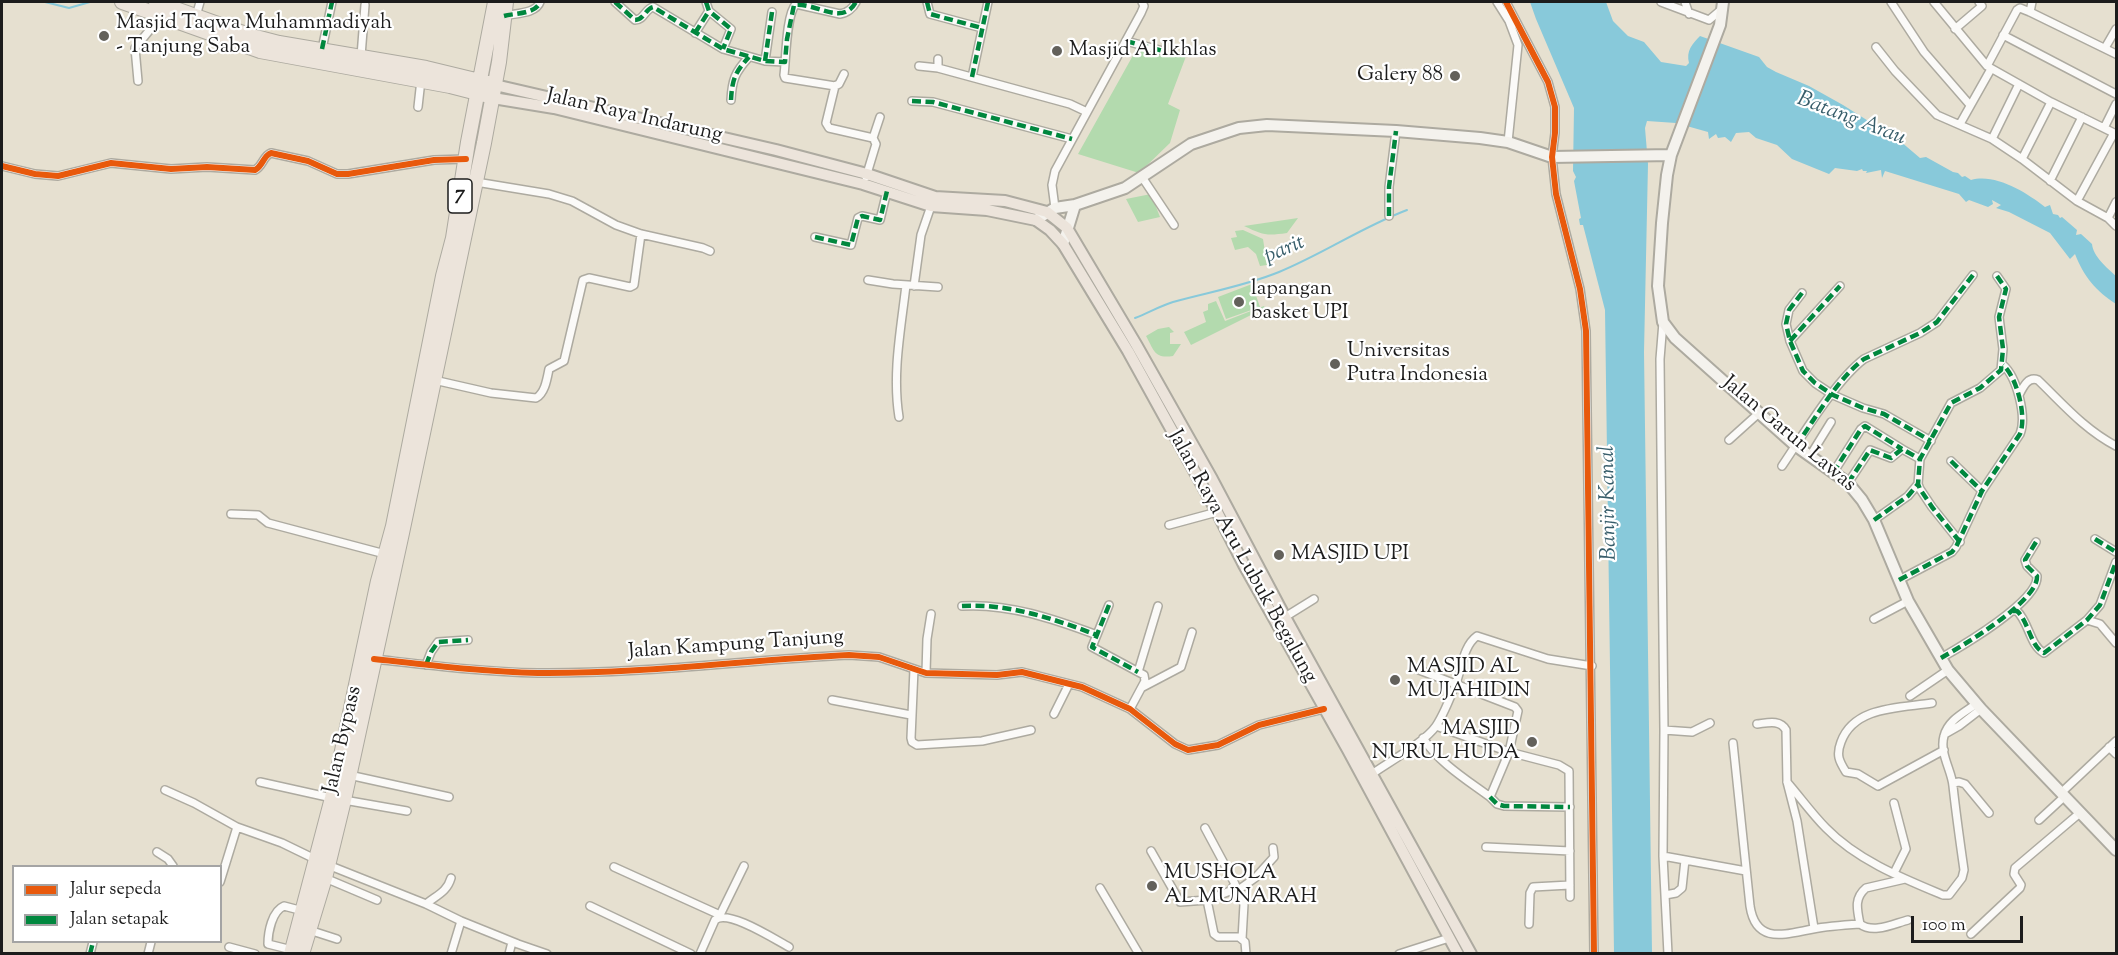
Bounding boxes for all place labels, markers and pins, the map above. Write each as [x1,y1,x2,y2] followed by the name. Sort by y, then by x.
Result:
[116,11,392,61] place label: Masjid Taqwa Muhammadiyah - Tanjung Saba
[97,29,111,43] marker: Masjid Taqwa Muhammadiyah - Tanjung Saba
[1069,38,1217,64] place label: Masjid Al Ikhlas
[1050,44,1064,58] marker: Masjid Al Ikhlas
[1357,63,1443,89] place label: Galery 88
[1448,69,1462,83] marker: Galery 88
[1251,277,1349,327] place label: lapangan basket UPI
[1232,295,1246,309] marker: lapangan basket UPI
[1347,339,1488,389] place label: Universitas Putra Indonesia
[1328,357,1342,371] marker: Universitas Putra Indonesia
[1291,542,1409,568] place label: MASJID UPI
[1272,548,1286,562] marker: MASJID UPI
[1407,655,1530,705] place label: MASJID AL MUJAHIDIN
[1388,673,1402,687] marker: MASJID AL MUJAHIDIN
[1372,717,1520,767] place label: MASJID NURUL HUDA
[1525,735,1539,749] marker: MASJID NURUL HUDA
[1164,861,1317,911] place label: MUSHOLA AL MUNARAH
[1145,879,1159,893] marker: MUSHOLA AL MUNARAH

